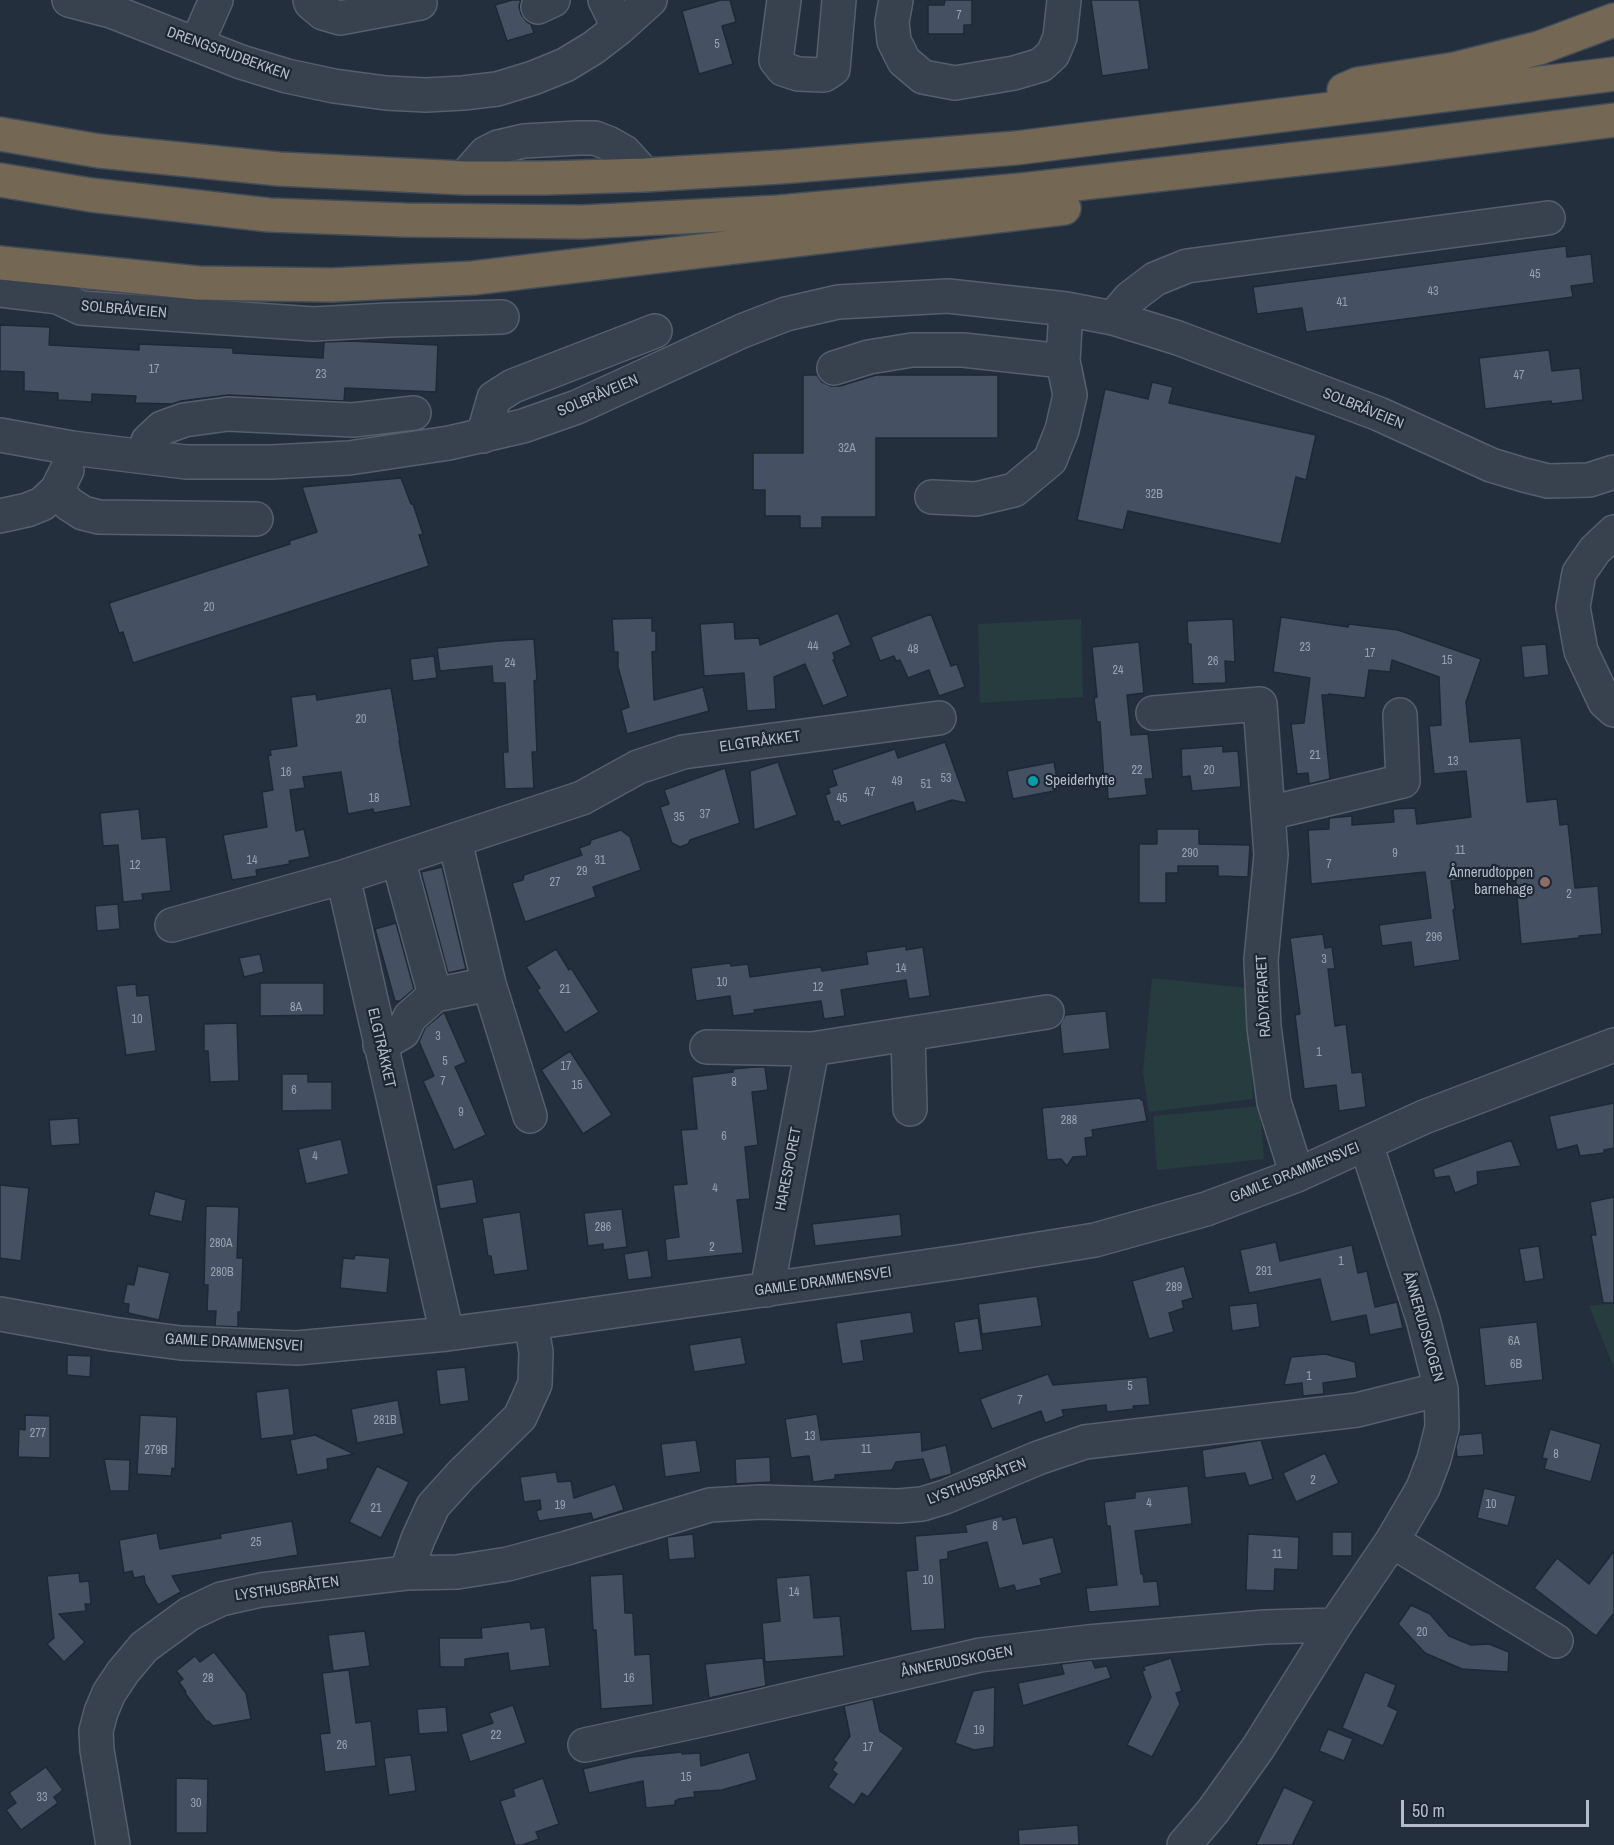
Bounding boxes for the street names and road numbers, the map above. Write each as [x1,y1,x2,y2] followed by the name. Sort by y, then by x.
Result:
[164,23,292,85] street label: DRENGSRUDBEKKEN
[80,297,168,323] street label: SOLBRÅVEIEN
[555,371,641,421] street label: SOLBRÅVEIEN
[1320,385,1406,433] street label: SOLBRÅVEIEN
[718,727,802,757] street label: ELGTRÅKKET
[1253,954,1275,1038] street label: RÅDYRFARET
[363,1006,399,1090] street label: ELGTRÅKKET
[772,1126,806,1212] street label: HARESPORET
[1228,1139,1362,1207] street label: GAMLE DRAMMENSVEI
[753,1263,893,1301] street label: GAMLE DRAMMENSVEI
[1399,1270,1447,1384] street label: ÅNNERUDSKOGEN
[165,1330,303,1356] street label: GAMLE DRAMMENSVEI
[925,1455,1029,1509] street label: LYSTHUSBRÅTEN
[234,1573,340,1605] street label: LYSTHUSBRÅTEN
[900,1642,1014,1682] street label: ÅNNERUDSKOGEN

